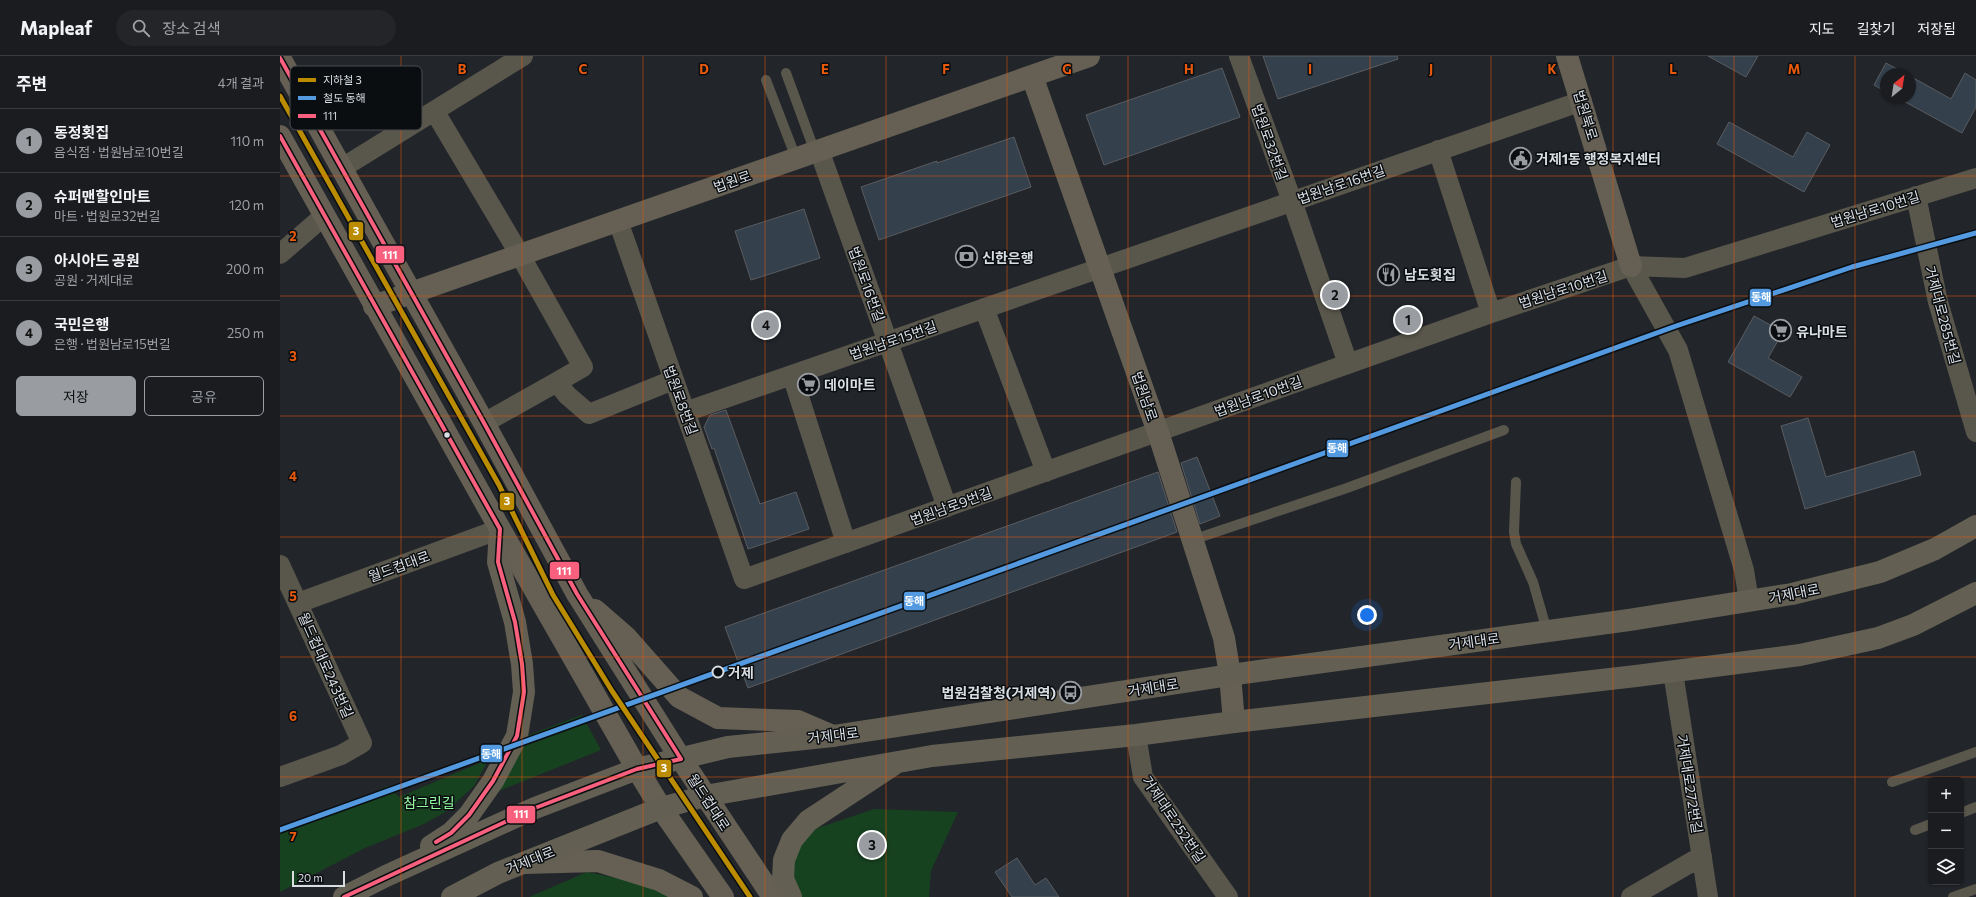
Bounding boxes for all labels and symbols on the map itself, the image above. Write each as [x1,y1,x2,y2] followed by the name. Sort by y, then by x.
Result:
[458,61,467,77] text: B
[579,61,588,77] text: C
[699,61,709,77] text: D
[821,61,829,77] text: E
[942,61,950,77] text: F
[1062,61,1072,77] text: G
[1184,61,1194,77] text: H
[1308,61,1312,77] text: I
[1429,61,1433,77] text: J
[1547,61,1557,77] text: K
[1669,61,1677,77] text: L
[1788,61,1800,77] text: M
[290,66,422,130] legend
[1880,68,1916,104] north arrow
[323,73,362,86] text: 지하철 3
[1570,88,1602,142] street label: 법원북로
[323,91,366,104] text: 철도 동해
[1248,101,1292,183] street label: 법원로32번길
[323,109,337,122] text: 111
[1508,145,1534,171] public building icon: 거제1동 행정복지센터
[1536,150,1661,167] place label: 거제1동 행정복지센터
[1295,161,1387,207] street label: 법원남로16번길
[711,167,753,195] street label: 법원로
[1828,187,1922,231] street label: 법원남로10번길
[348,221,364,241] line badge: 3
[353,224,359,237] text: 3
[289,228,297,244] text: 2
[846,244,888,324] street label: 법원로16번길
[954,244,980,270] bank icon: 신한은행
[375,245,405,264] line badge: 111
[383,248,397,261] text: 111
[982,249,1034,266] place label: 신한은행
[1375,261,1401,287] restaurant icon: 남도횟집
[1922,264,1964,366] street label: 거제대로285번길
[1404,266,1456,283] place label: 남도횟집
[1516,267,1610,311] street label: 법원남로10번길
[1322,280,1348,310] pin: 2
[1749,288,1772,307] line badge: 동해
[1751,290,1771,303] text: 동해
[1395,305,1421,335] pin: 1
[753,310,779,340] pin: 4
[847,317,939,363] street label: 법원남로15번길
[1768,318,1794,344] supermarket icon: 유나마트
[1796,323,1848,340] place label: 유나마트
[289,348,297,364] text: 3
[661,363,701,437] street label: 법원로8번길
[1129,369,1161,423] street label: 법원남로
[795,371,821,397] supermarket icon: 데이마트
[1212,372,1304,420] street label: 법원남로10번길
[824,376,876,393] place label: 데이마트
[442,430,452,440] unlabelled marker
[1326,439,1349,458] line badge: 동해
[1327,441,1347,454] text: 동해
[289,468,297,484] text: 4
[908,483,994,529] street label: 법원남로9번길
[499,492,515,511] line badge: 3
[504,494,510,507] text: 3
[366,547,432,585] street label: 월드컵대로
[549,561,580,580] line badge: 111
[557,564,571,577] text: 111
[1767,580,1821,606] street label: 거제대로
[289,588,297,604] text: 5
[903,591,926,611] line badge: 동해
[904,594,924,607] text: 동해
[1357,605,1377,625] your location
[295,609,357,721] street label: 월드컵대로243번길
[1447,629,1501,653] street label: 거제대로
[728,664,754,681] place label: 거제
[711,665,725,679] marker: 거제
[1126,675,1180,699] street label: 거제대로
[1058,679,1084,705] bus stop icon: 법원검찰청(거제역)
[941,684,1056,701] place label: 법원검찰청(거제역)
[289,708,297,724] text: 6
[806,723,860,747] street label: 거제대로
[1674,733,1706,835] street label: 거제대로272번길
[480,744,503,763] line badge: 동해
[481,747,501,760] text: 동해
[656,759,672,778] line badge: 3
[661,761,667,774] text: 3
[684,770,734,834] street label: 월드컵대로
[1139,772,1209,866] street label: 거제대로252번길
[403,794,455,811] park label: 참그린길
[506,805,536,824] line badge: 111
[514,807,528,820] text: 111
[289,828,297,844] text: 7
[859,830,885,860] pin: 3
[503,842,557,878] street label: 거제대로
[292,869,345,888] scale bar

